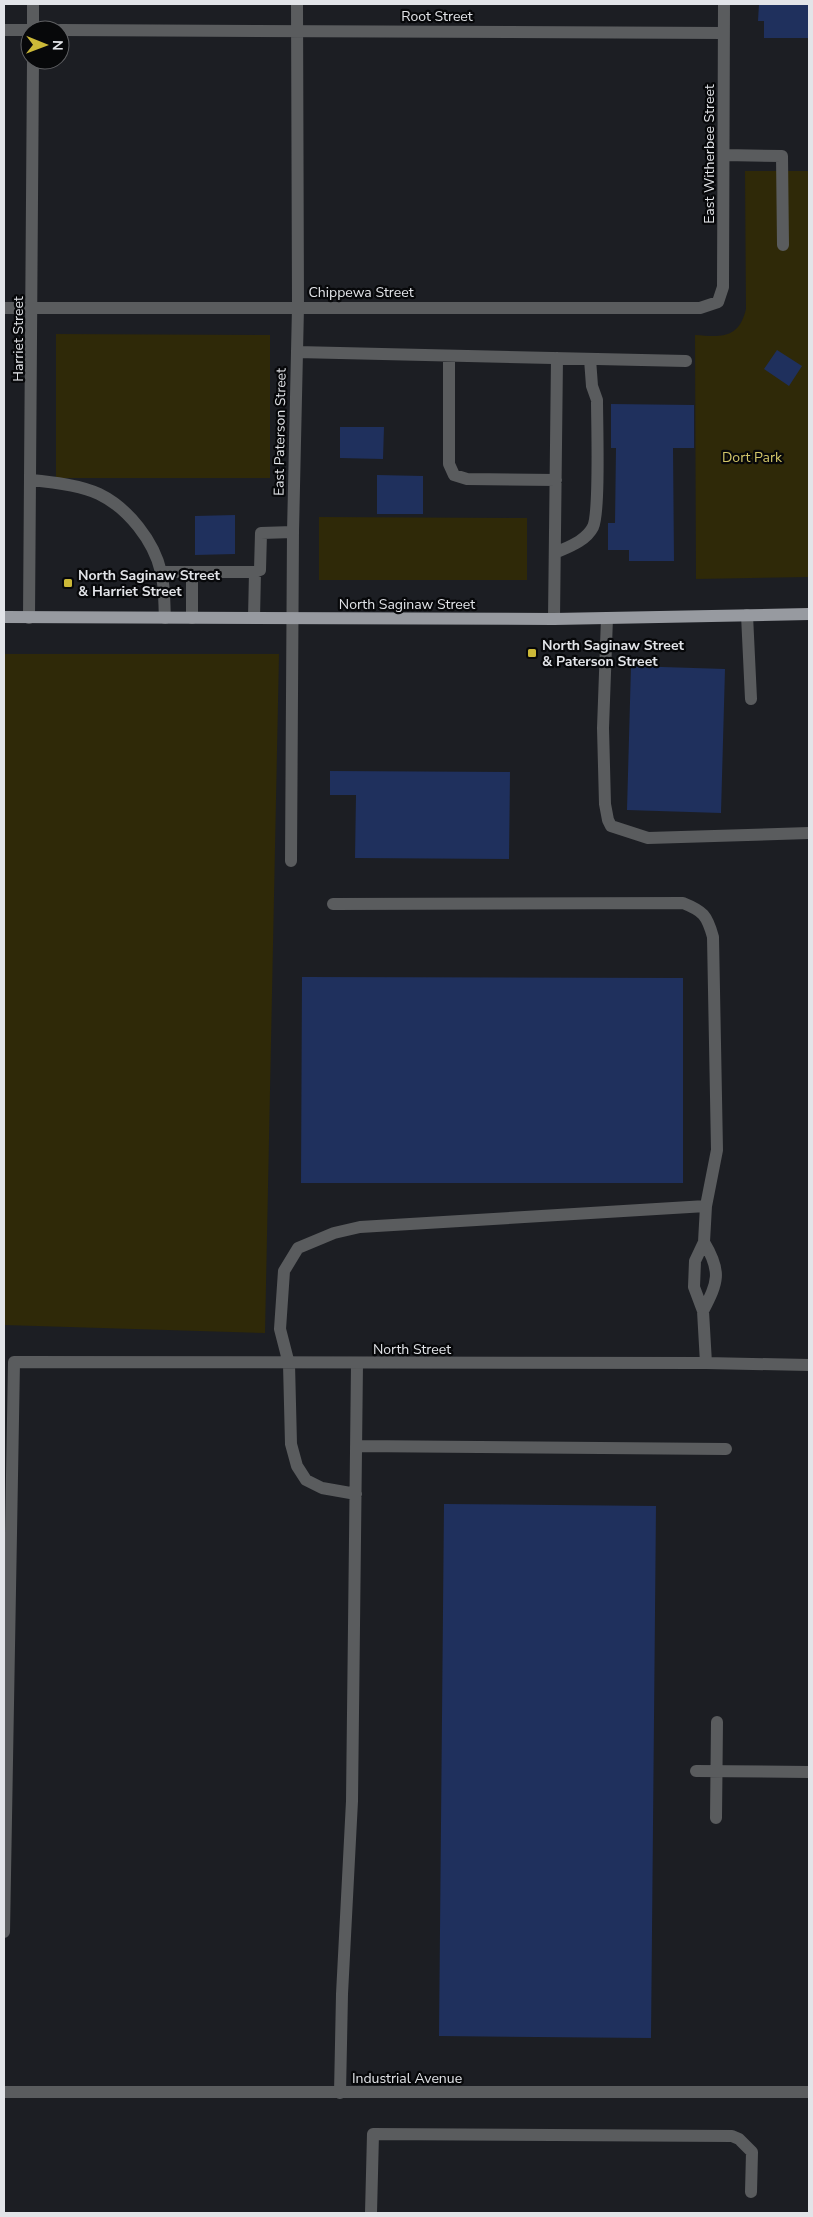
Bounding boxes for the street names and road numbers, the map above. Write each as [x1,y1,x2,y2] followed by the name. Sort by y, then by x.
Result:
[401,7,473,26] street label: Root Street
[700,84,719,224] street label: East Witherbee Street
[308,283,414,302] street label: Chippewa Street
[9,296,28,382] street label: Harriet Street
[269,368,291,496] street label: East Paterson Street
[339,595,475,614] street label: North Saginaw Street
[373,1340,451,1359] street label: North Street
[352,2069,462,2088] street label: Industrial Avenue

